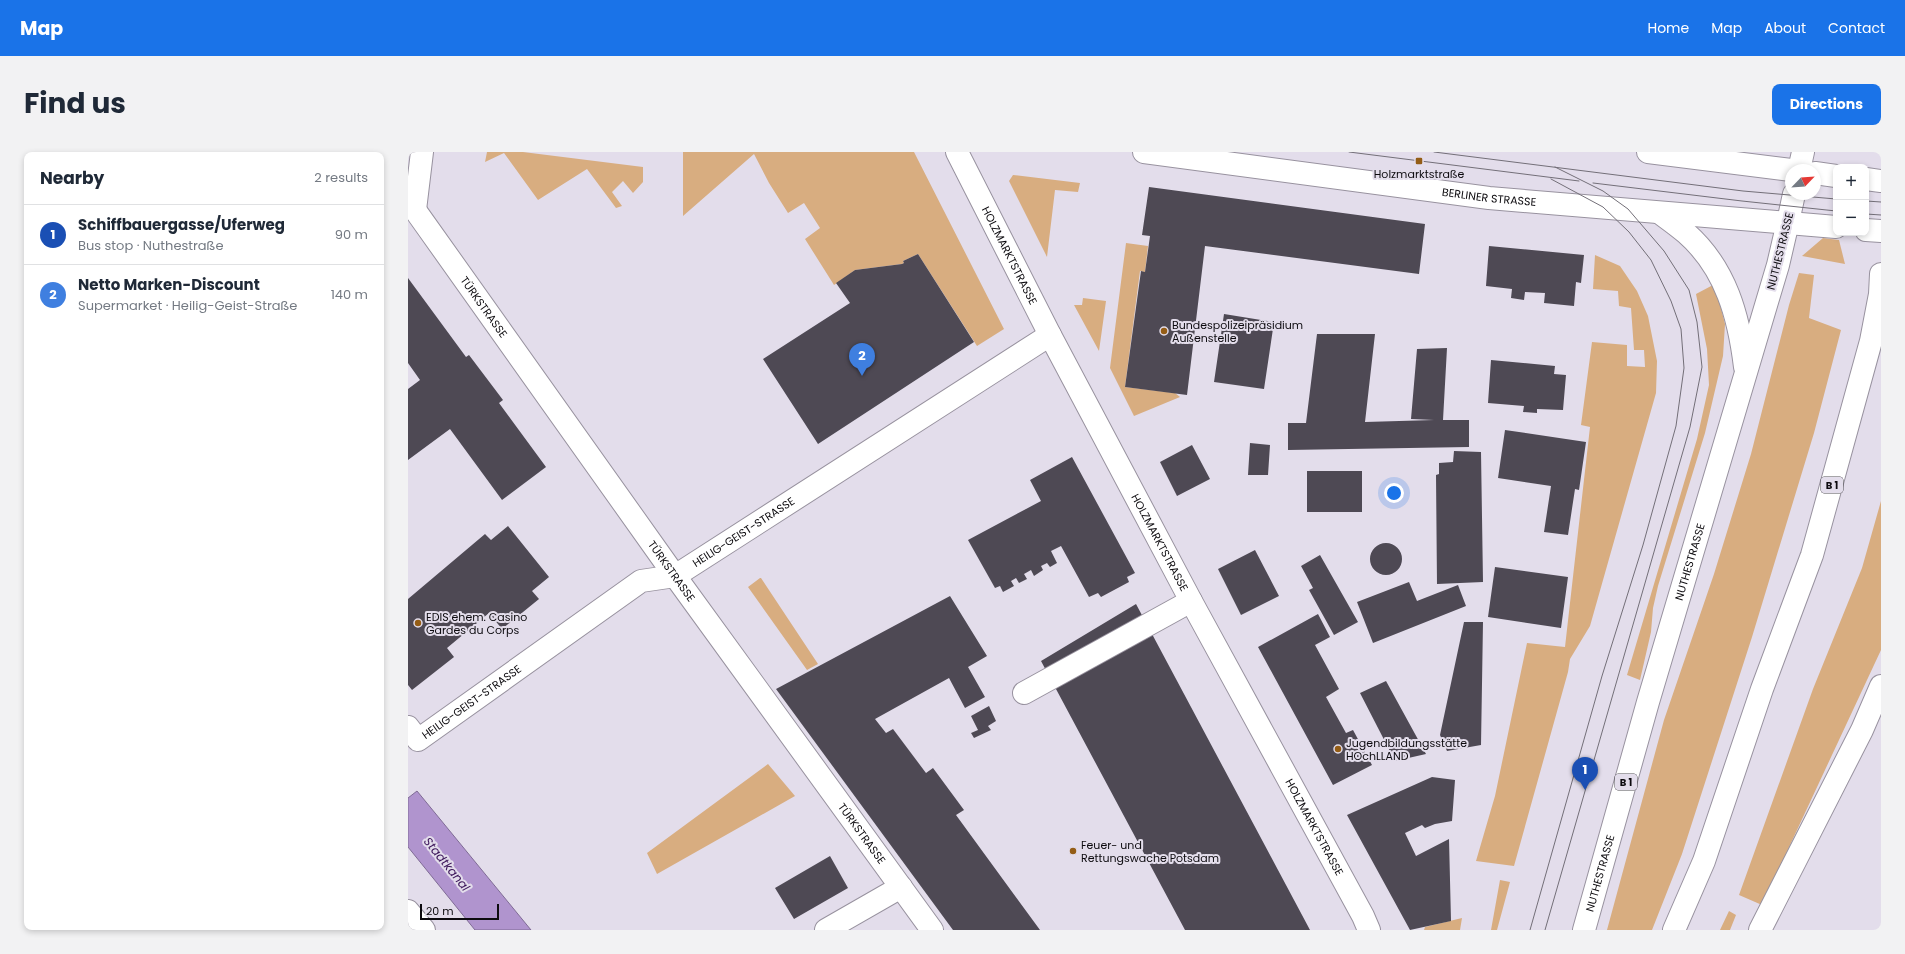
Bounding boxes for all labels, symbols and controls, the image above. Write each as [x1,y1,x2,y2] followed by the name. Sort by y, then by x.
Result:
[20,15,63,42] text: Map
[1647,18,1689,38] text: Home
[1711,18,1742,38] text: Map
[1764,18,1806,38] text: About
[1828,18,1885,38] text: Contact
[24,84,126,123] text: Find us
[1772,84,1881,125] button: Directions
[1414,156,1424,166] marker: Holzmarktstraße
[1785,164,1821,200] north arrow
[1833,164,1869,236] map controls
[1833,164,1869,200] button: +
[40,166,104,190] text: Nearby
[1374,166,1464,182] place label: Holzmarktstraße
[314,168,368,187] text: 2 results
[1441,184,1537,210] street label: BERLINER STRASSE
[1833,200,1869,236] button: −
[978,204,1041,307] street label: HOLZMARKTSTRASSE
[1763,211,1797,291] street label: NUTHESTRASSE
[78,214,285,235] text: Schiffbauergasse/Uferweg
[51,225,55,244] text: 1
[335,225,368,244] text: 90 m
[78,236,224,255] text: Bus stop · Nuthestraße
[457,273,511,341] street label: TÜRKSTRASSE
[78,274,260,295] text: Netto Marken-Discount
[49,285,57,304] text: 2
[331,285,368,304] text: 140 m
[78,296,297,315] text: Supermarket · Heilig-Geist-Straße
[1172,317,1303,346] place label: Bundespolizeipräsidium Außenstelle
[1159,326,1169,336] marker: Bundespolizeipräsidium Außenstelle
[849,343,875,376] pin: 2
[1821,477,1843,493] road number: B 1
[1384,483,1404,503] your location
[1128,491,1192,594] street label: HOLZMARKTSTRASSE
[689,493,798,571] street label: HEILIG-GEIST-STRASSE
[1671,521,1709,602] street label: NUTHESTRASSE
[644,537,699,605] street label: TÜRKSTRASSE
[426,609,527,638] place label: EDIS ehem. Casino Gardes du Corps
[413,618,423,628] marker: EDIS ehem. Casino Gardes du Corps
[418,661,524,743] street label: HEILIG-GEIST-STRASSE
[1346,735,1467,764] place label: Jugendbildungsstätte HOchLLAND
[1333,744,1343,754] marker: Jugendbildungsstätte HOchLLAND
[1572,757,1598,790] pin: 1
[1615,774,1637,790] road number: B 1
[1282,776,1347,879] street label: HOLZMARKTSTRASSE
[834,800,889,867] street label: TÜRKSTRASSE
[420,833,474,895] water label: Stadtkanal
[1581,833,1618,914] street label: NUTHESTRASSE
[1081,837,1219,866] place label: Feuer- und Rettungswache Potsdam
[1068,846,1078,856] marker: Feuer- und Rettungswache Potsdam
[420,902,499,921] scale bar
[426,903,454,919] text: 20 m

